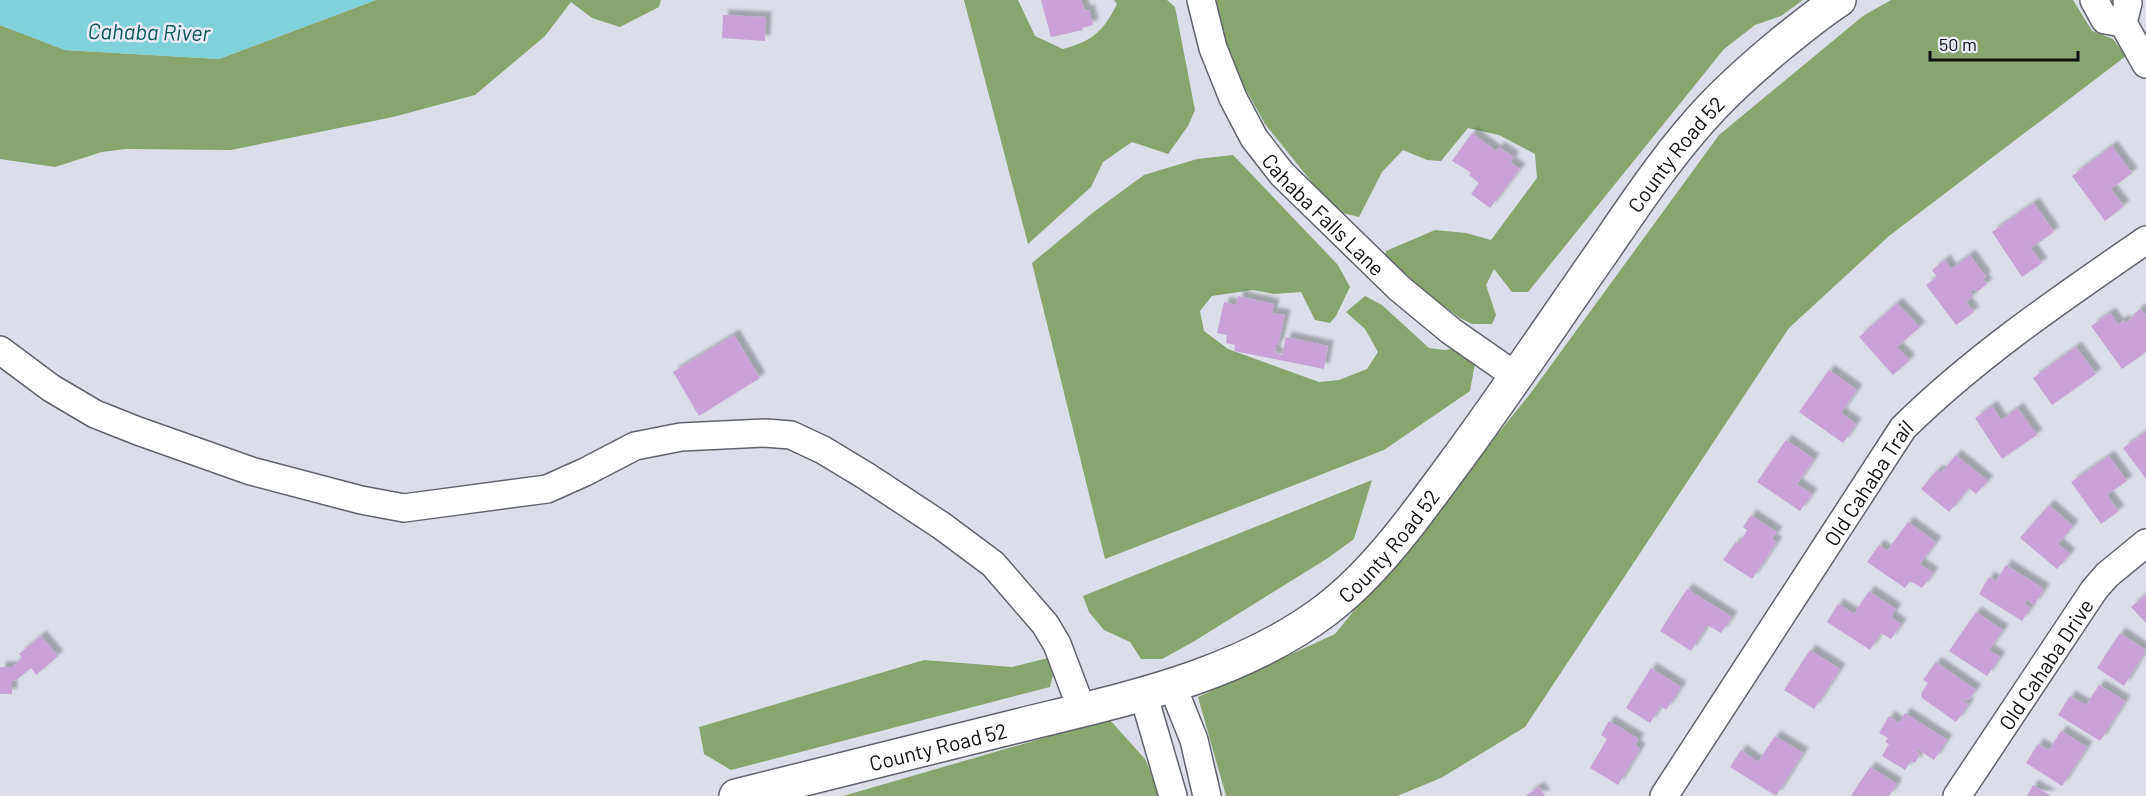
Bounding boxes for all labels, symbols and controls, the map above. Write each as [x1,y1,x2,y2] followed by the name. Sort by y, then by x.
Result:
[88,17,212,45] water label: Cahaba River
[1930,24,2078,62] scale bar
[1939,33,1977,55] text: 50 m
[1621,90,1729,216] street label: County Road 52
[1258,148,1391,280] street label: Cahaba Falls Lane
[1818,414,1917,550] street label: Old Cahaba Trail
[1333,484,1444,607] street label: County Road 52
[1992,593,2098,734] street label: Old Cahaba Drive
[866,717,1009,775] street label: County Road 52

